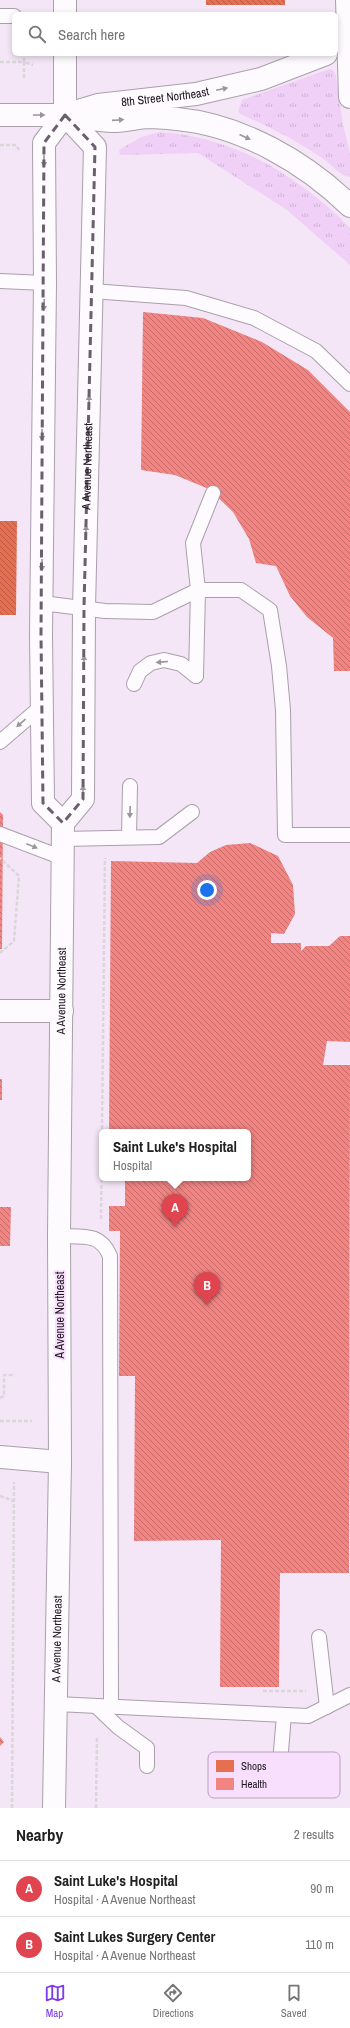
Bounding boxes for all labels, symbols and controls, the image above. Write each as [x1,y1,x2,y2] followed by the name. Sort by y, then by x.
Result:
[12,12,338,56] search box
[26,23,48,45] icon: search
[58,24,125,45] text: Search here
[120,83,211,110] street label: 8th Street Northeast
[216,85,228,91] one-way arrow
[33,112,46,118] one-way arrow
[112,117,124,124] one-way arrow
[240,134,251,140] one-way arrow
[41,155,47,168] one-way arrow
[41,299,47,312] one-way arrow
[86,394,92,407] one-way arrow
[78,422,96,511] street label: A Avenue Northeast
[39,429,45,442] one-way arrow
[83,524,89,537] one-way arrow
[39,559,45,572] one-way arrow
[81,654,87,667] one-way arrow
[156,658,168,665] one-way arrow
[16,719,27,728] one-way arrow
[80,784,86,797] one-way arrow
[127,806,133,819] one-way arrow
[26,843,37,849] one-way arrow
[197,880,217,900] your location
[53,947,70,1036] street label: A Avenue Northeast
[99,1129,251,1181] popup
[113,1136,237,1157] text: Saint Luke's Hospital
[113,1157,152,1174] text: Hospital
[162,1194,188,1227] pin: A
[52,1271,68,1359] street label: A Avenue Northeast
[194,1272,220,1305] pin: B
[48,1595,66,1684] street label: A Avenue Northeast
[208,1752,340,1798] legend
[241,1759,267,1773] text: Shops
[241,1777,267,1791] text: Health
[16,1823,63,1846] text: Nearby
[294,1826,334,1843] text: 2 results
[54,1870,178,1891] text: Saint Luke's Hospital
[25,1880,33,1897] text: A
[310,1880,334,1897] text: 90 m
[54,1891,195,1908] text: Hospital · A Avenue Northeast
[54,1926,215,1947] text: Saint Lukes Surgery Center
[25,1936,33,1953] text: B
[305,1936,334,1953] text: 110 m
[54,1947,195,1964] text: Hospital · A Avenue Northeast
[44,1982,66,2020] tab: Map
[153,1982,194,2020] tab: Directions
[281,1982,306,2020] tab: Saved

